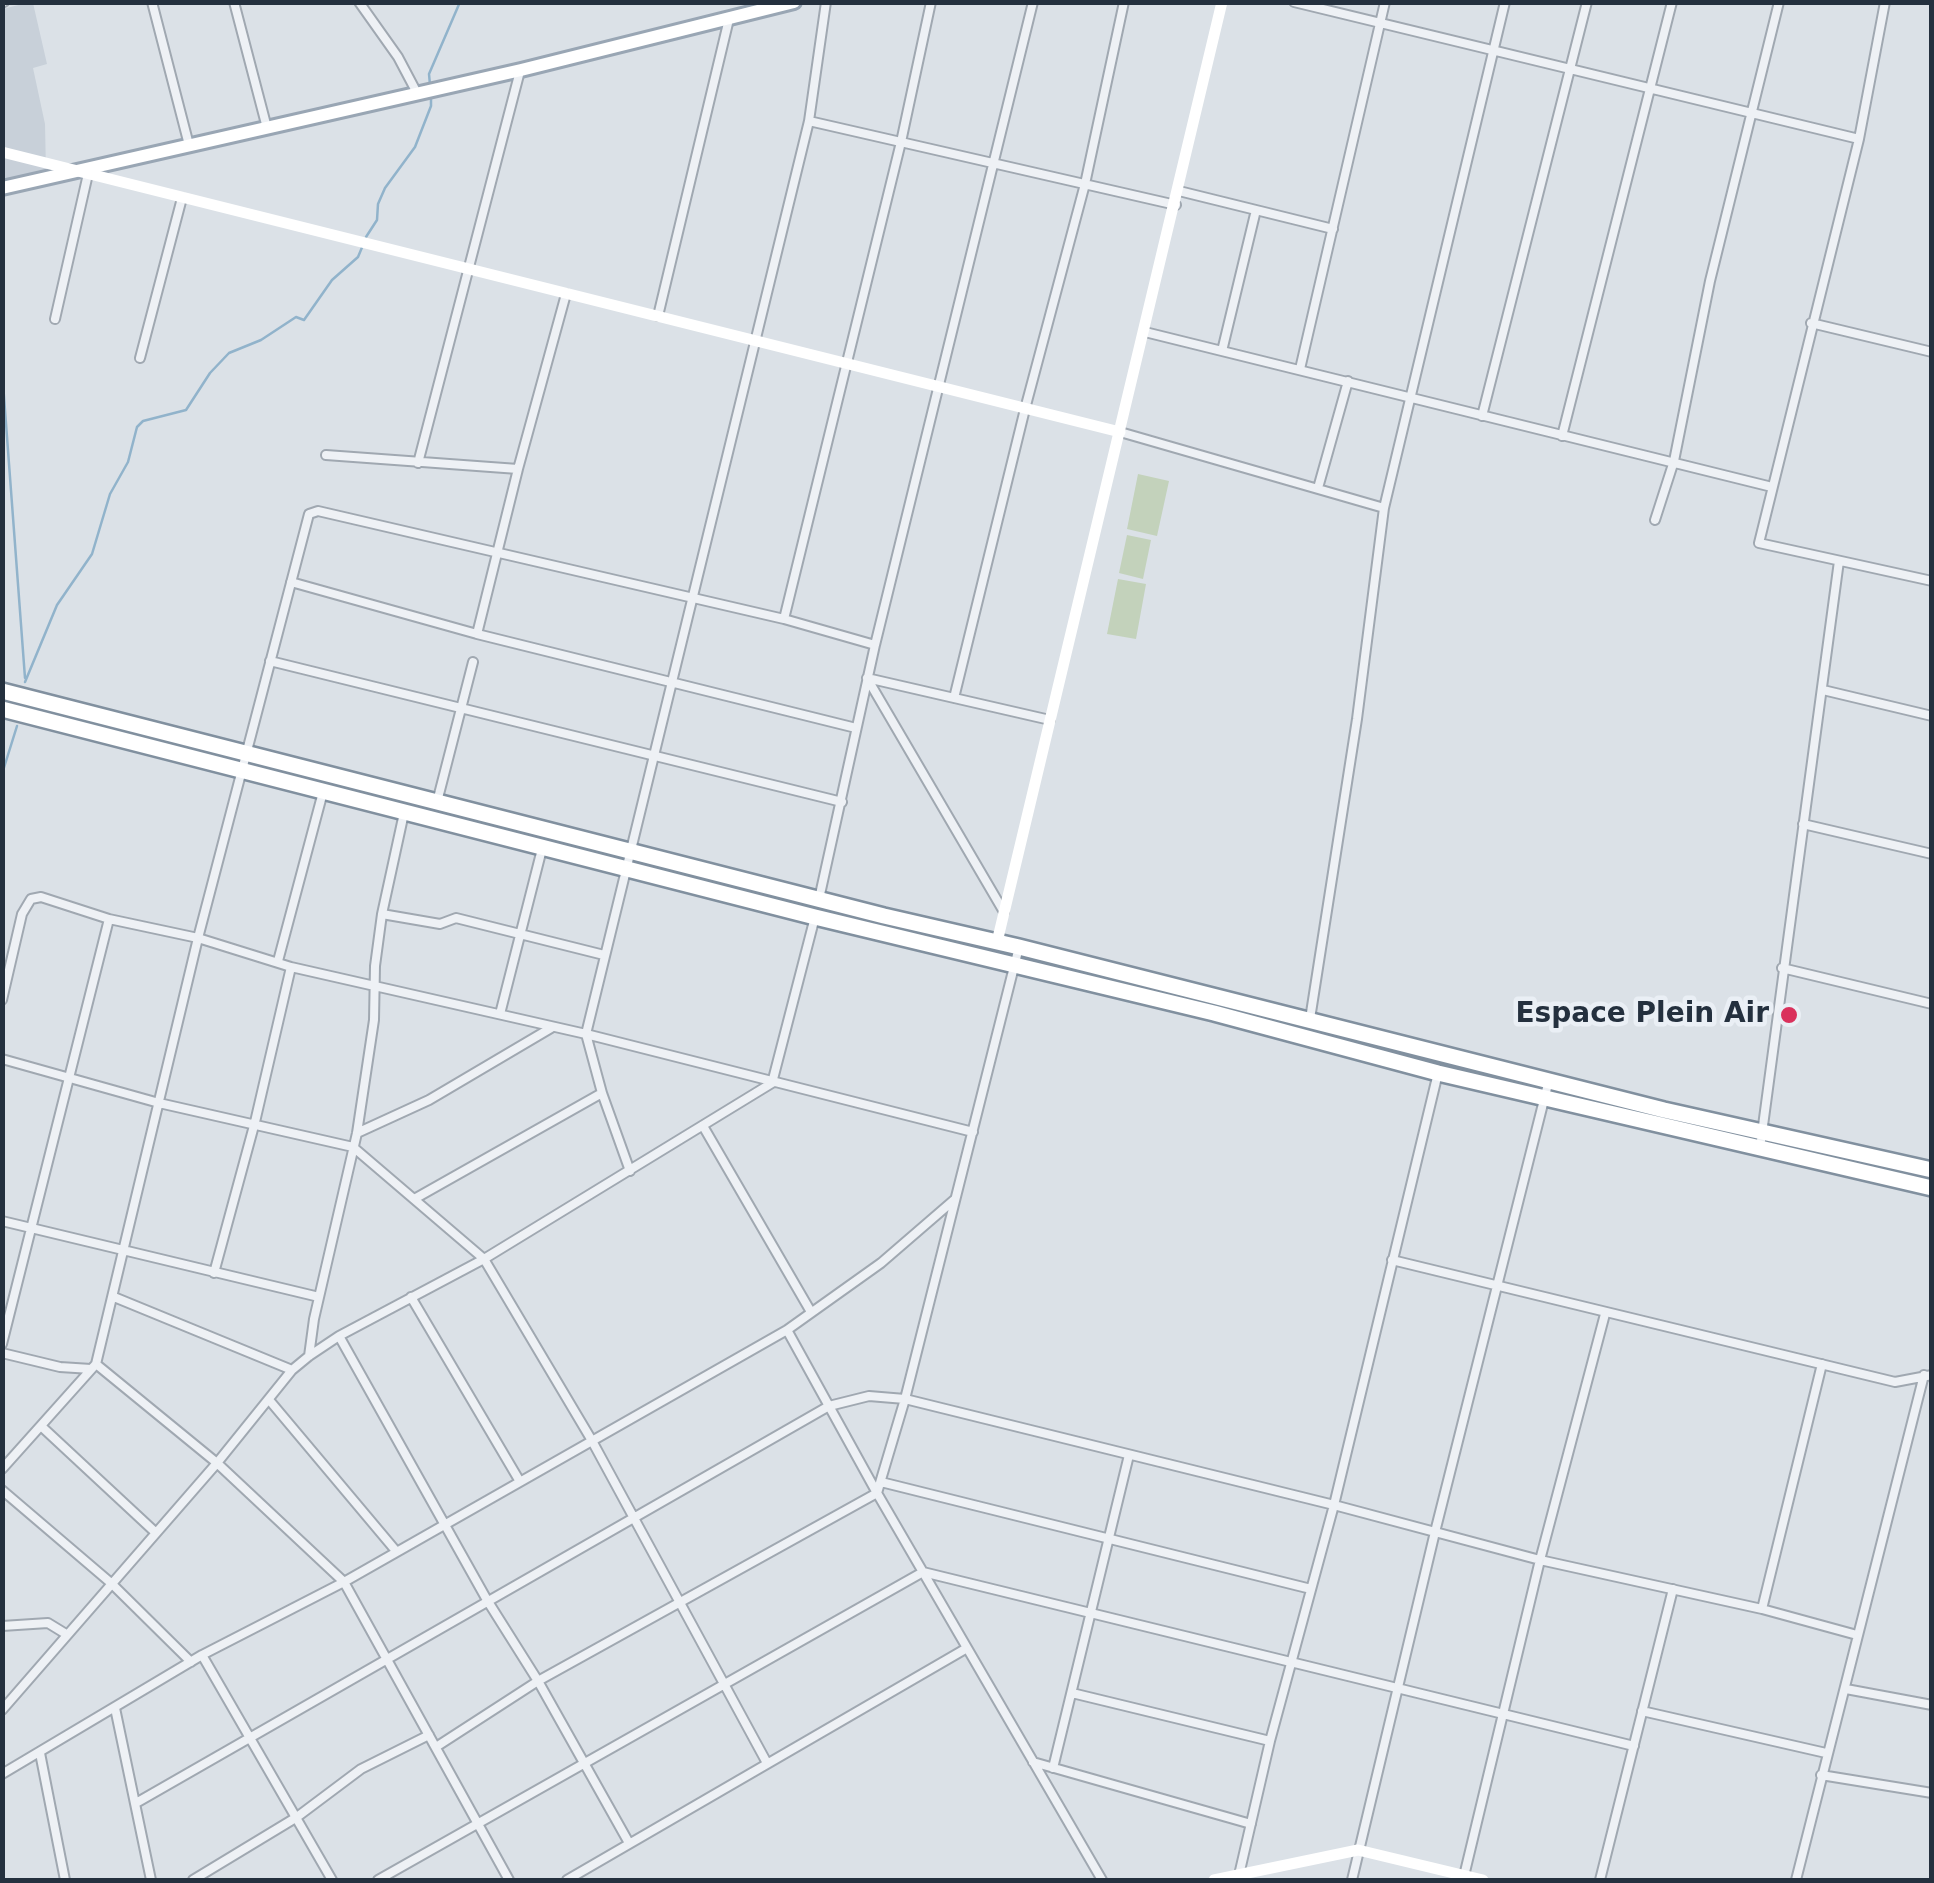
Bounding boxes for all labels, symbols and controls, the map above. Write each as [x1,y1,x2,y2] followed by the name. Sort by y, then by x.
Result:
[1515,998,1769,1032] place label: Espace Plein Air
[1778,1004,1800,1026] marker: Espace Plein Air

